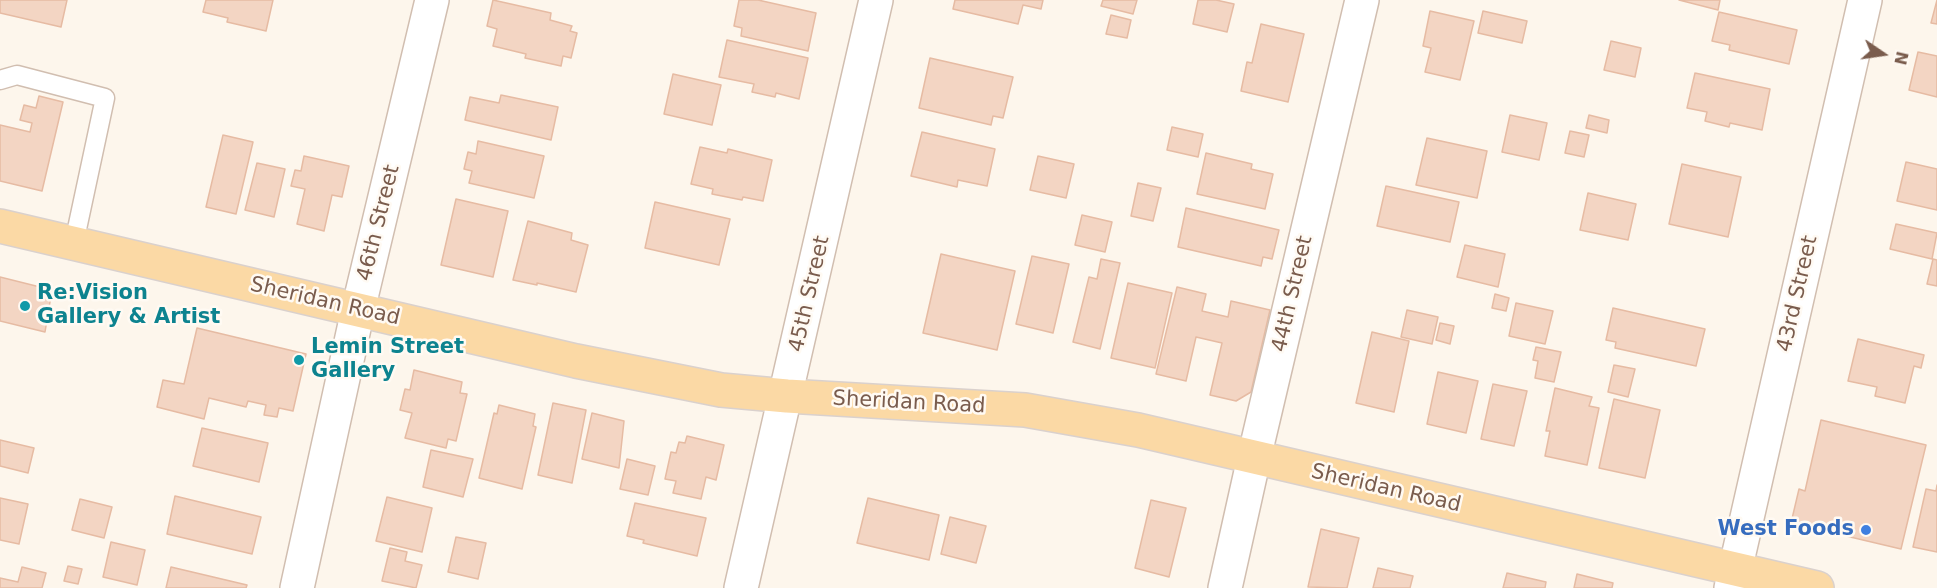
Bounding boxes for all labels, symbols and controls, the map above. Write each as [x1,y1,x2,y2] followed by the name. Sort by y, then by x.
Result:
[1853,24,1913,84] north arrow
[1890,49,1912,67] text: N
[352,162,406,284] street label: 46th Street
[784,233,836,355] street label: 45th Street
[1267,233,1319,355] street label: 44th Street
[1772,233,1824,355] street label: 43rd Street
[248,273,402,331] street label: Sheridan Road
[37,281,220,331] place label: Re:Vision Gallery & Artist
[18,299,32,313] marker: Re:Vision Gallery & Artist
[311,335,464,385] place label: Lemin Street Gallery
[292,353,306,367] marker: Lemin Street Gallery
[832,386,986,420] street label: Sheridan Road
[1309,460,1463,518] street label: Sheridan Road
[1718,517,1854,543] place label: West Foods
[1859,523,1873,537] marker: West Foods

